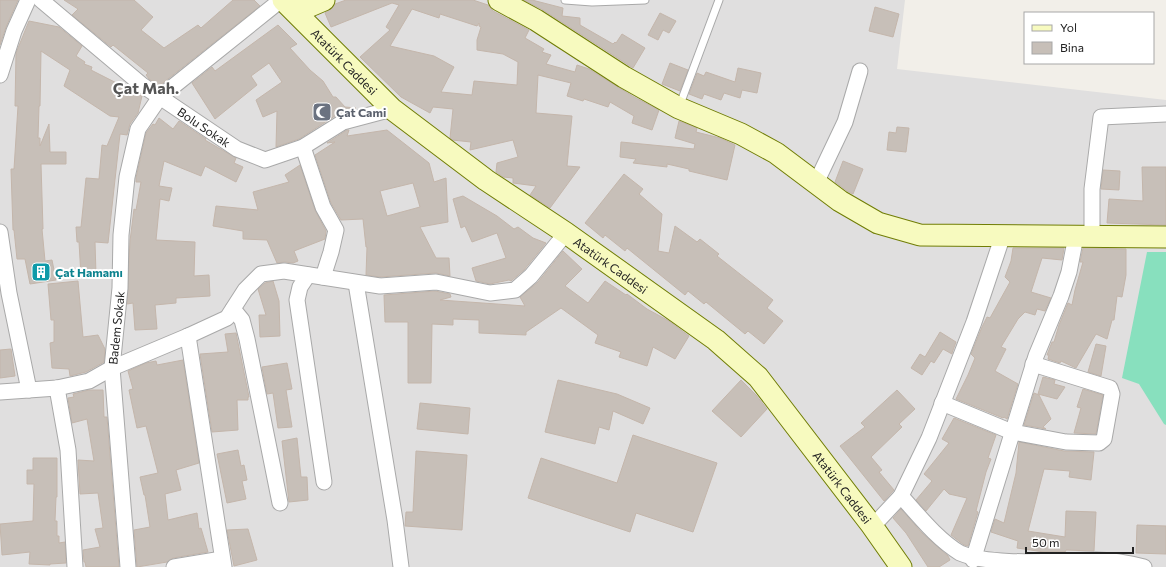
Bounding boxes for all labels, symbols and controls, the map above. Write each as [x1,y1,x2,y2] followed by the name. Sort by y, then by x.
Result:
[1024,12,1154,64] legend
[1060,20,1077,34] text: Yol
[309,26,380,97] street label: Atatürk Caddesi
[1060,40,1084,54] text: Bina
[113,78,179,97] district label: Çat Mah.
[311,101,333,123] mosque icon: Çat Cami
[175,104,234,150] street label: Bolu Sokak
[336,105,386,119] place label: Çat Cami
[571,234,651,296] street label: Atatürk Caddesi
[30,261,52,283] building icon: Çat Hamamı
[55,265,123,279] place label: Çat Hamamı
[105,290,127,365] street label: Badem Sokak
[810,448,875,526] street label: Atatürk Caddesi
[1026,529,1133,555] scale bar
[1032,535,1060,549] text: 50 m

